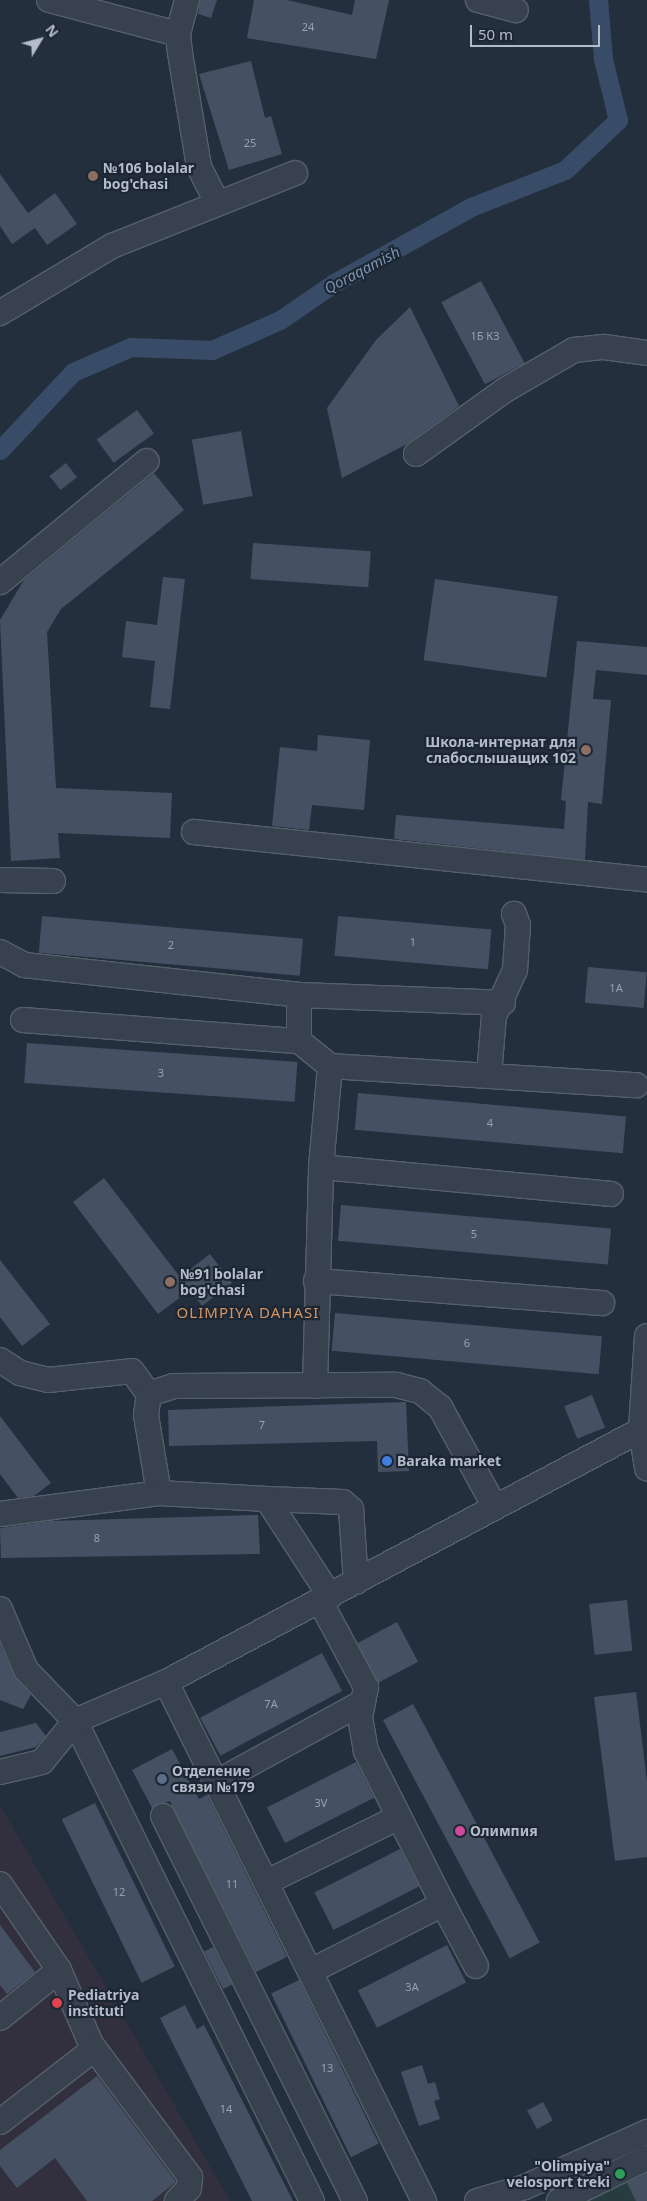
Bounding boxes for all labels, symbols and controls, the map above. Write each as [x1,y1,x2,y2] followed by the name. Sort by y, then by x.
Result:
[15,15,65,65] north arrow
[472,15,602,47] scale bar
[41,20,63,41] text: N
[302,20,314,34] house number: 24
[478,24,513,44] text: 50 m
[244,136,256,150] house number: 25
[103,160,194,192] place label: №106 bolalar bog'chasi
[87,170,99,182] marker: №106 bolalar bog'chasi
[321,243,403,297] water label: Qoraqamish
[470,329,500,343] house number: 1Б К3
[425,734,576,766] place label: Школа-интернат для слабослышащих 102
[580,744,592,756] marker: Школа-интернат для слабослышащих 102
[410,935,416,949] house number: 1
[168,938,174,952] house number: 2
[609,981,623,995] house number: 1A
[158,1066,164,1080] house number: 3
[487,1116,493,1130] house number: 4
[471,1227,477,1241] house number: 5
[180,1266,263,1298] place label: №91 bolalar bog'chasi
[164,1276,176,1288] marker: №91 bolalar bog'chasi
[175,1304,321,1322] district label: OLIMPIYA DAHASI
[464,1336,470,1350] house number: 6
[259,1418,265,1432] house number: 7
[397,1453,501,1469] place label: Baraka market
[381,1455,393,1467] marker: Baraka market
[94,1531,100,1545] house number: 8
[264,1697,278,1711] house number: 7A
[172,1763,255,1795] place label: Отделение связи №179
[156,1773,168,1785] marker: Отделение связи №179
[315,1796,327,1810] house number: 3V
[470,1823,538,1839] place label: Олимпия
[454,1825,466,1837] marker: Олимпия
[226,1877,238,1891] house number: 11
[113,1885,125,1899] house number: 12
[405,1980,419,1994] house number: 3A
[68,1987,139,2020] place label: Pediatriya instituti
[50,1996,64,2010] marker: Pediatriya instituti
[321,2061,333,2075] house number: 13
[220,2102,232,2116] house number: 14
[507,2158,610,2190] place label: "Olimpiya" velosport treki
[614,2168,626,2180] marker: "Olimpiya" velosport treki

